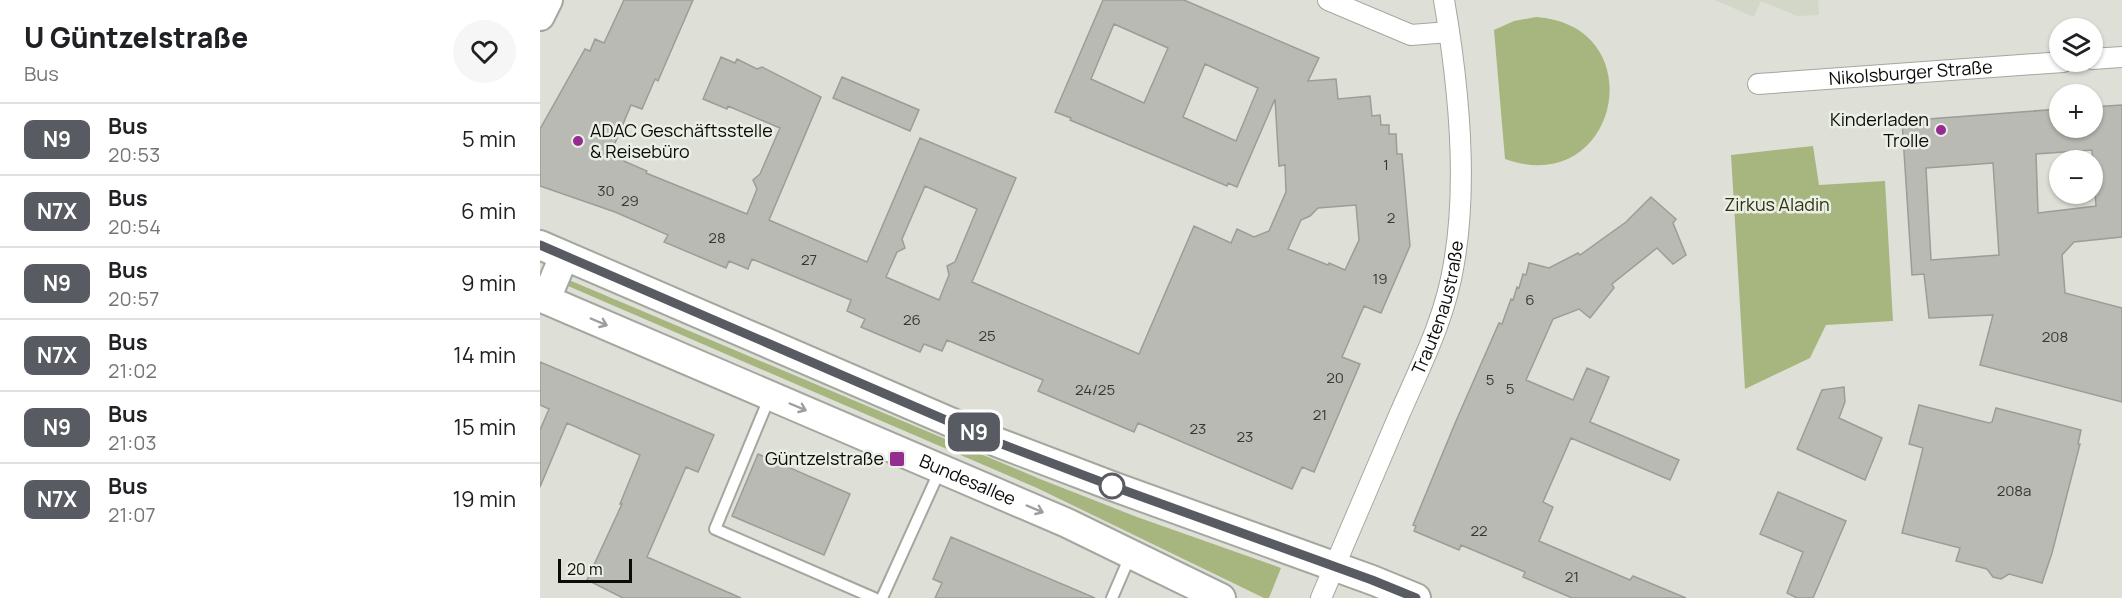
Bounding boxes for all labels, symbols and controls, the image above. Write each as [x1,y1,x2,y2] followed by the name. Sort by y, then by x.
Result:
[24,18,248,56] text: U Güntzelstraße
[2049,18,2103,204] map controls
[2049,18,2103,72] button: layers
[453,20,516,83] button: heart
[1828,54,1993,90] street label: Nikolsburger Straße
[24,60,59,87] text: Bus
[2049,84,2103,138] button: +
[1830,107,1929,152] place label: Kinderladen Trolle
[108,111,148,141] text: Bus
[590,118,773,163] place label: ADAC Geschäftsstelle & Reisebüro
[1934,123,1948,137] marker: Kinderladen Trolle
[462,124,516,154] text: 5 min
[43,125,71,153] text: N9
[571,134,585,148] marker: ADAC Geschäftsstelle & Reisebüro
[108,141,160,168] text: 20:53
[2049,150,2103,204] button: −
[1383,154,1389,175] house number: 1
[597,180,615,201] house number: 30
[108,183,148,213] text: Bus
[621,190,639,211] house number: 29
[1724,192,1830,216] park label: Zirkus Aladin
[461,196,516,226] text: 6 min
[37,197,77,225] text: N7X
[1387,207,1395,228] house number: 2
[108,213,161,240] text: 20:54
[708,227,726,248] house number: 28
[1406,239,1468,378] street label: Trautenaustraße
[801,249,817,270] house number: 27
[108,255,148,285] text: Bus
[461,268,516,298] text: 9 min
[1372,268,1388,289] house number: 19
[43,269,71,297] text: N9
[108,285,159,312] text: 20:57
[1525,289,1535,310] house number: 6
[903,309,921,330] house number: 26
[590,317,608,328] one-way arrow
[978,325,996,346] house number: 25
[2042,326,2068,347] house number: 208
[108,327,148,357] text: Bus
[453,340,516,370] text: 14 min
[37,341,77,369] text: N7X
[108,357,157,384] text: 21:02
[1326,367,1344,388] house number: 20
[1486,369,1494,390] house number: 5
[1506,378,1514,399] house number: 5
[1075,379,1115,400] house number: 24/25
[108,399,148,429] text: Bus
[789,402,807,413] one-way arrow
[1313,404,1327,425] house number: 21
[453,412,516,442] text: 15 min
[947,412,1001,452] line badge: N9
[43,413,71,441] text: N9
[960,418,988,446] text: N9
[1190,418,1206,439] house number: 23
[1237,426,1253,447] house number: 23
[108,429,156,456] text: 21:03
[765,446,884,470] place label: Güntzelstraße
[916,448,1020,511] street label: Bundesallee
[888,450,906,468] marker: Güntzelstraße
[108,471,148,501] text: Bus
[1099,473,1125,499] unlabelled marker
[1997,480,2031,501] house number: 208a
[453,484,516,514] text: 19 min
[37,485,77,513] text: N7X
[108,501,155,528] text: 21:07
[1025,504,1044,515] one-way arrow
[1470,520,1488,541] house number: 22
[558,556,632,584] scale bar
[567,558,603,580] text: 20 m
[1565,566,1579,587] house number: 21

